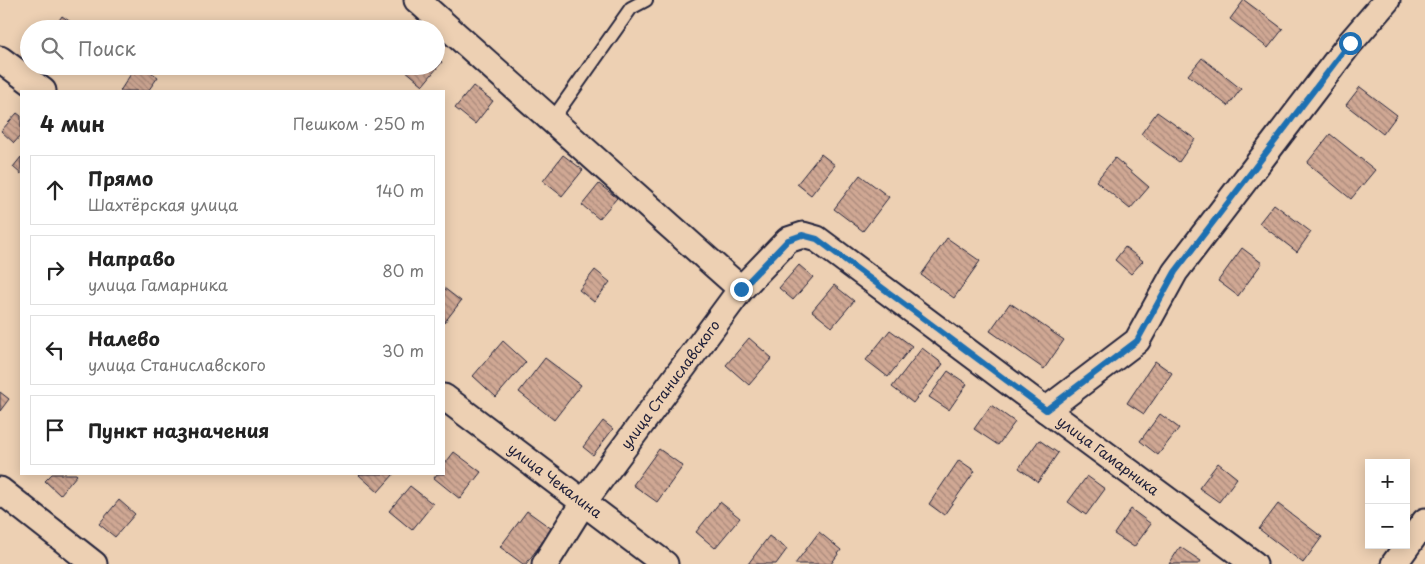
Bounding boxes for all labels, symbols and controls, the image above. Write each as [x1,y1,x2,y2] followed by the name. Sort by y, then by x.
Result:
[20,20,445,75] search box
[1339,32,1362,55] route start
[38,34,66,62] icon: search
[78,34,136,62] text: Поиск
[40,107,105,139] text: 4 мин
[293,111,425,135] text: Пешком · 250 m
[88,164,153,192] text: Прямо
[41,176,69,204] icon: ahead
[376,178,424,202] text: 140 m
[88,192,238,216] text: Шахтёрская улица
[88,244,175,272] text: Направо
[41,256,69,284] icon: right
[382,258,424,282] text: 80 m
[88,272,228,296] text: улица Гамарника
[730,278,753,301] route end
[615,315,725,453] street label: улица Станиславского
[88,324,160,352] text: Налево
[41,336,69,364] icon: left
[382,338,424,362] text: 30 m
[88,352,266,376] text: улица Станиславского
[1053,411,1164,500] street label: улица Гамарника
[41,416,69,444] icon: arrive
[88,416,269,444] text: Пункт назначения
[504,438,607,523] street label: улица Чекалина
[1365,459,1410,549] map controls
[1365,459,1410,504] button: +
[1365,504,1410,549] button: −

